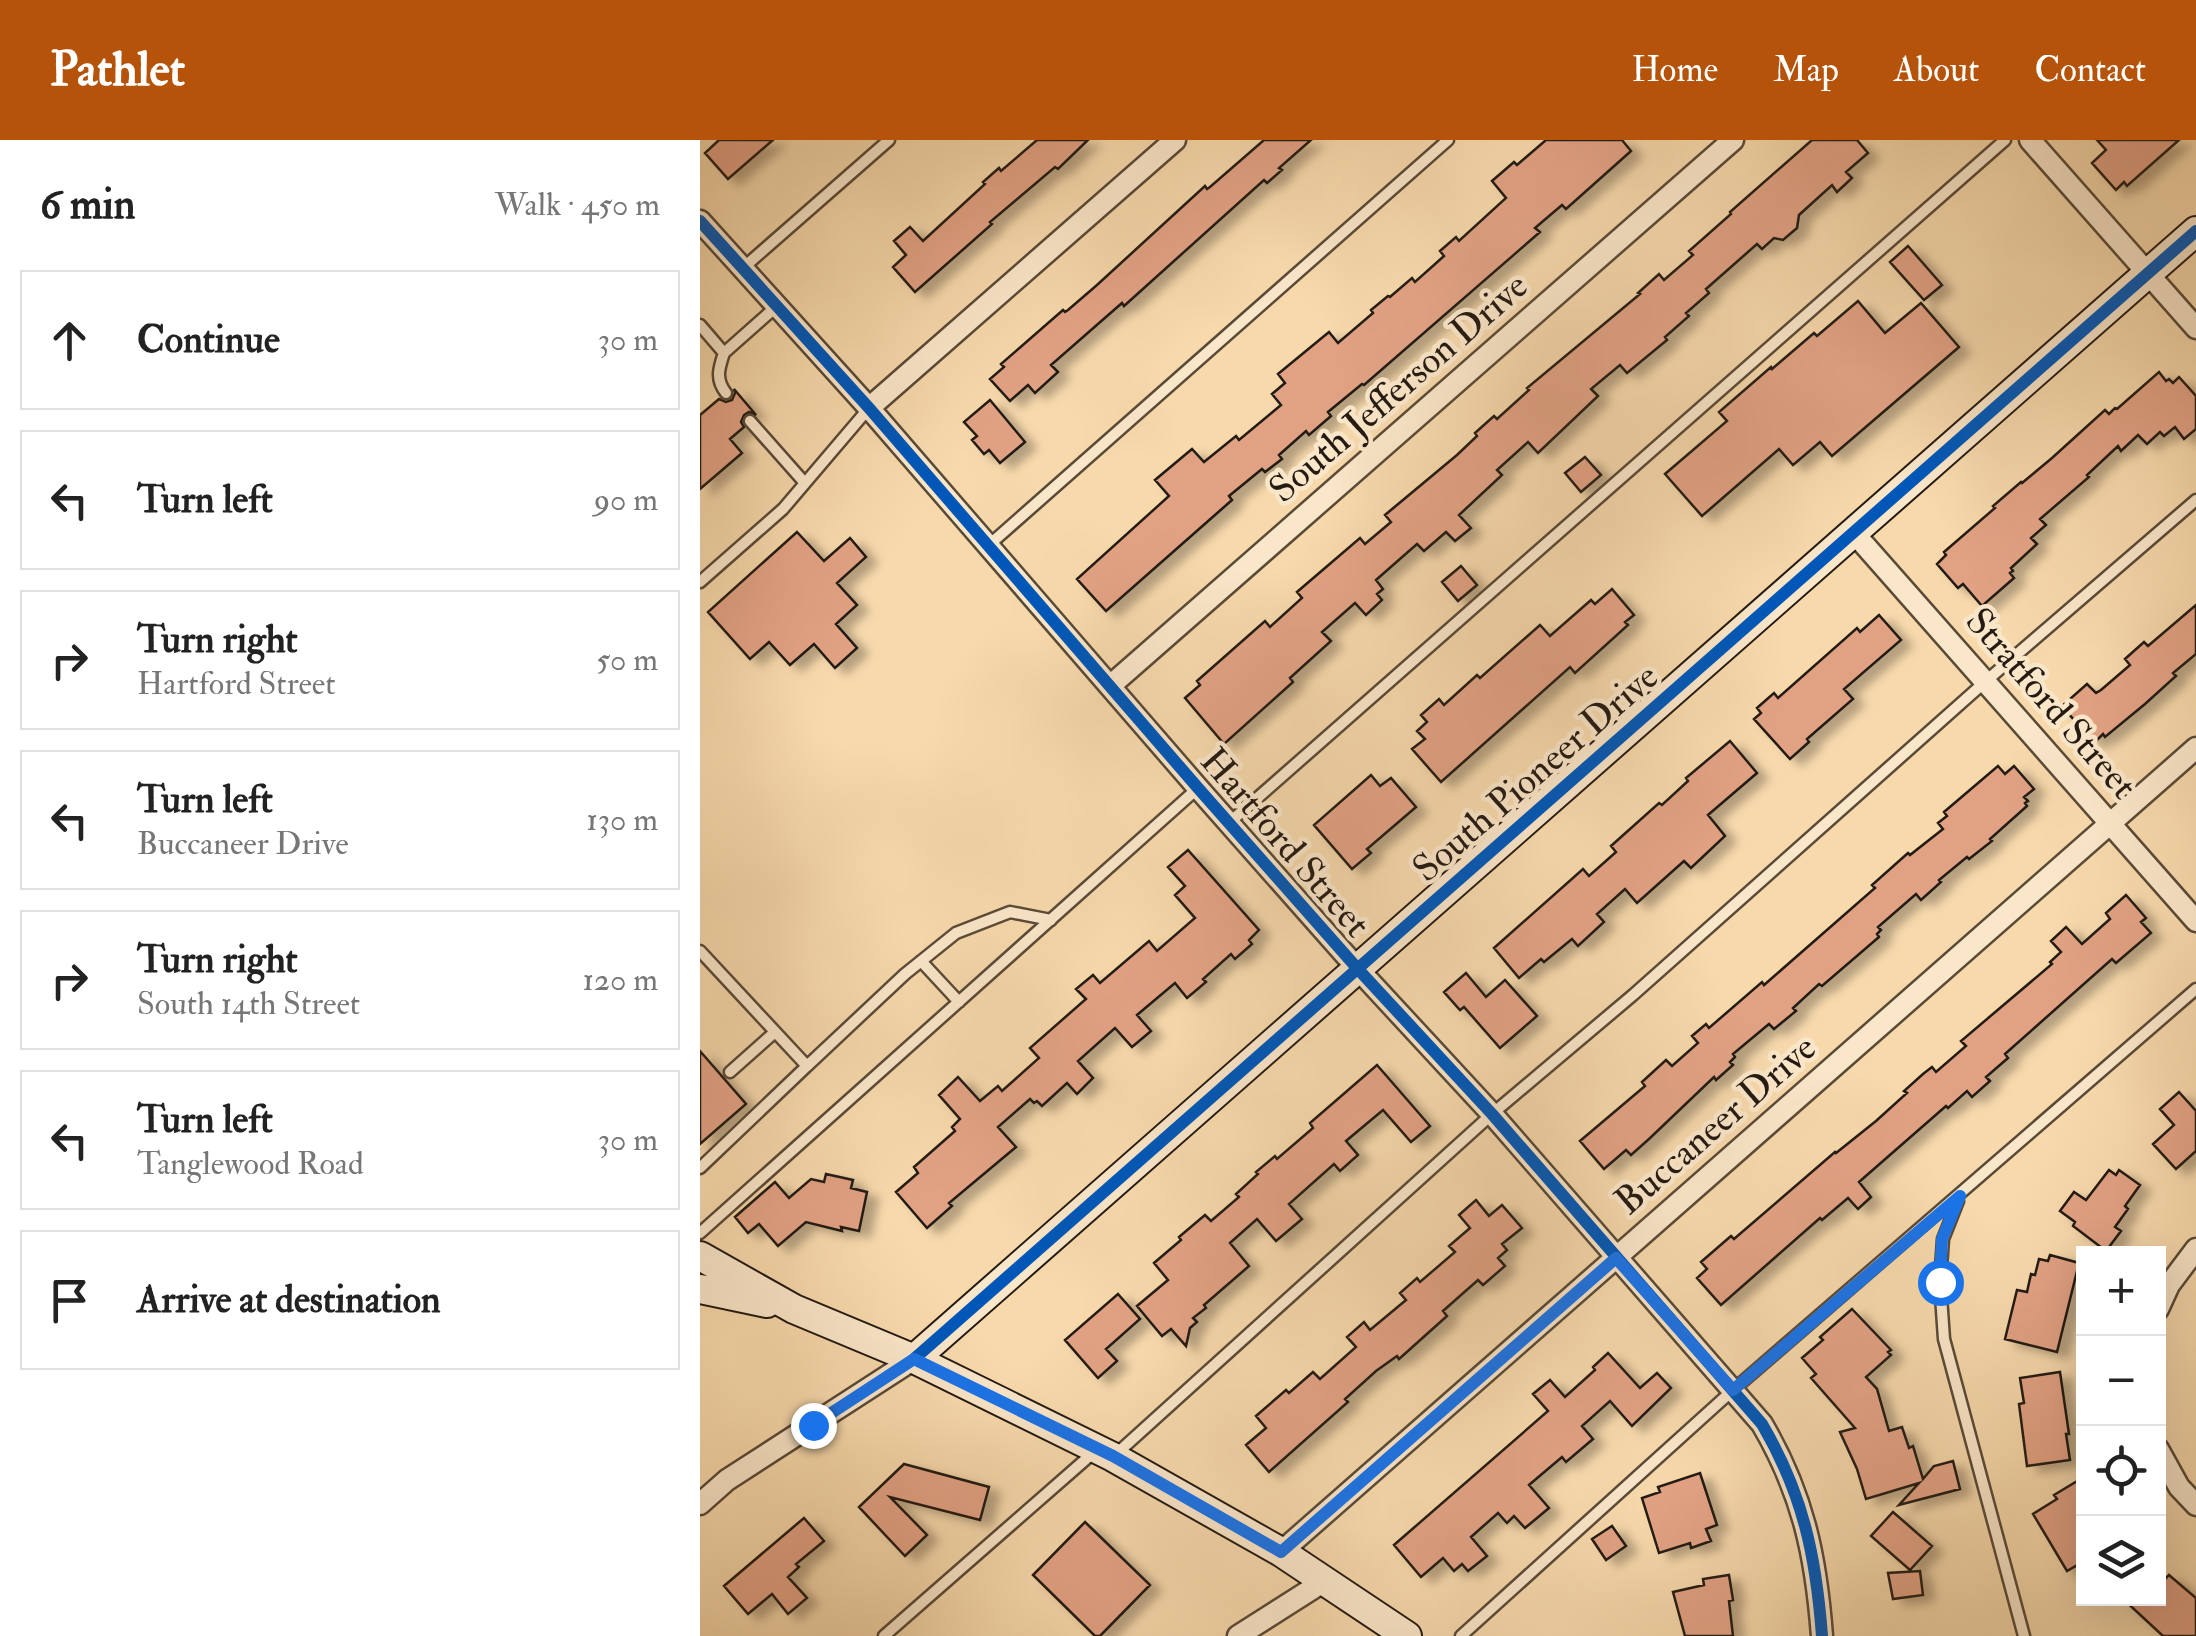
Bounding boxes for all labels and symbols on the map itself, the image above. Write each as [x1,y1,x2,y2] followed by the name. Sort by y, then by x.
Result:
[1259,262,1538,513] street label: South Jefferson Drive
[1955,598,2147,809] street label: Stratford Street
[1403,653,1668,893] street label: South Pioneer Drive
[1190,738,1381,947] street label: Hartford Street
[1605,1024,1826,1225] street label: Buccaneer Drive
[1918,1260,1964,1306] route start
[791,1403,837,1449] route end

